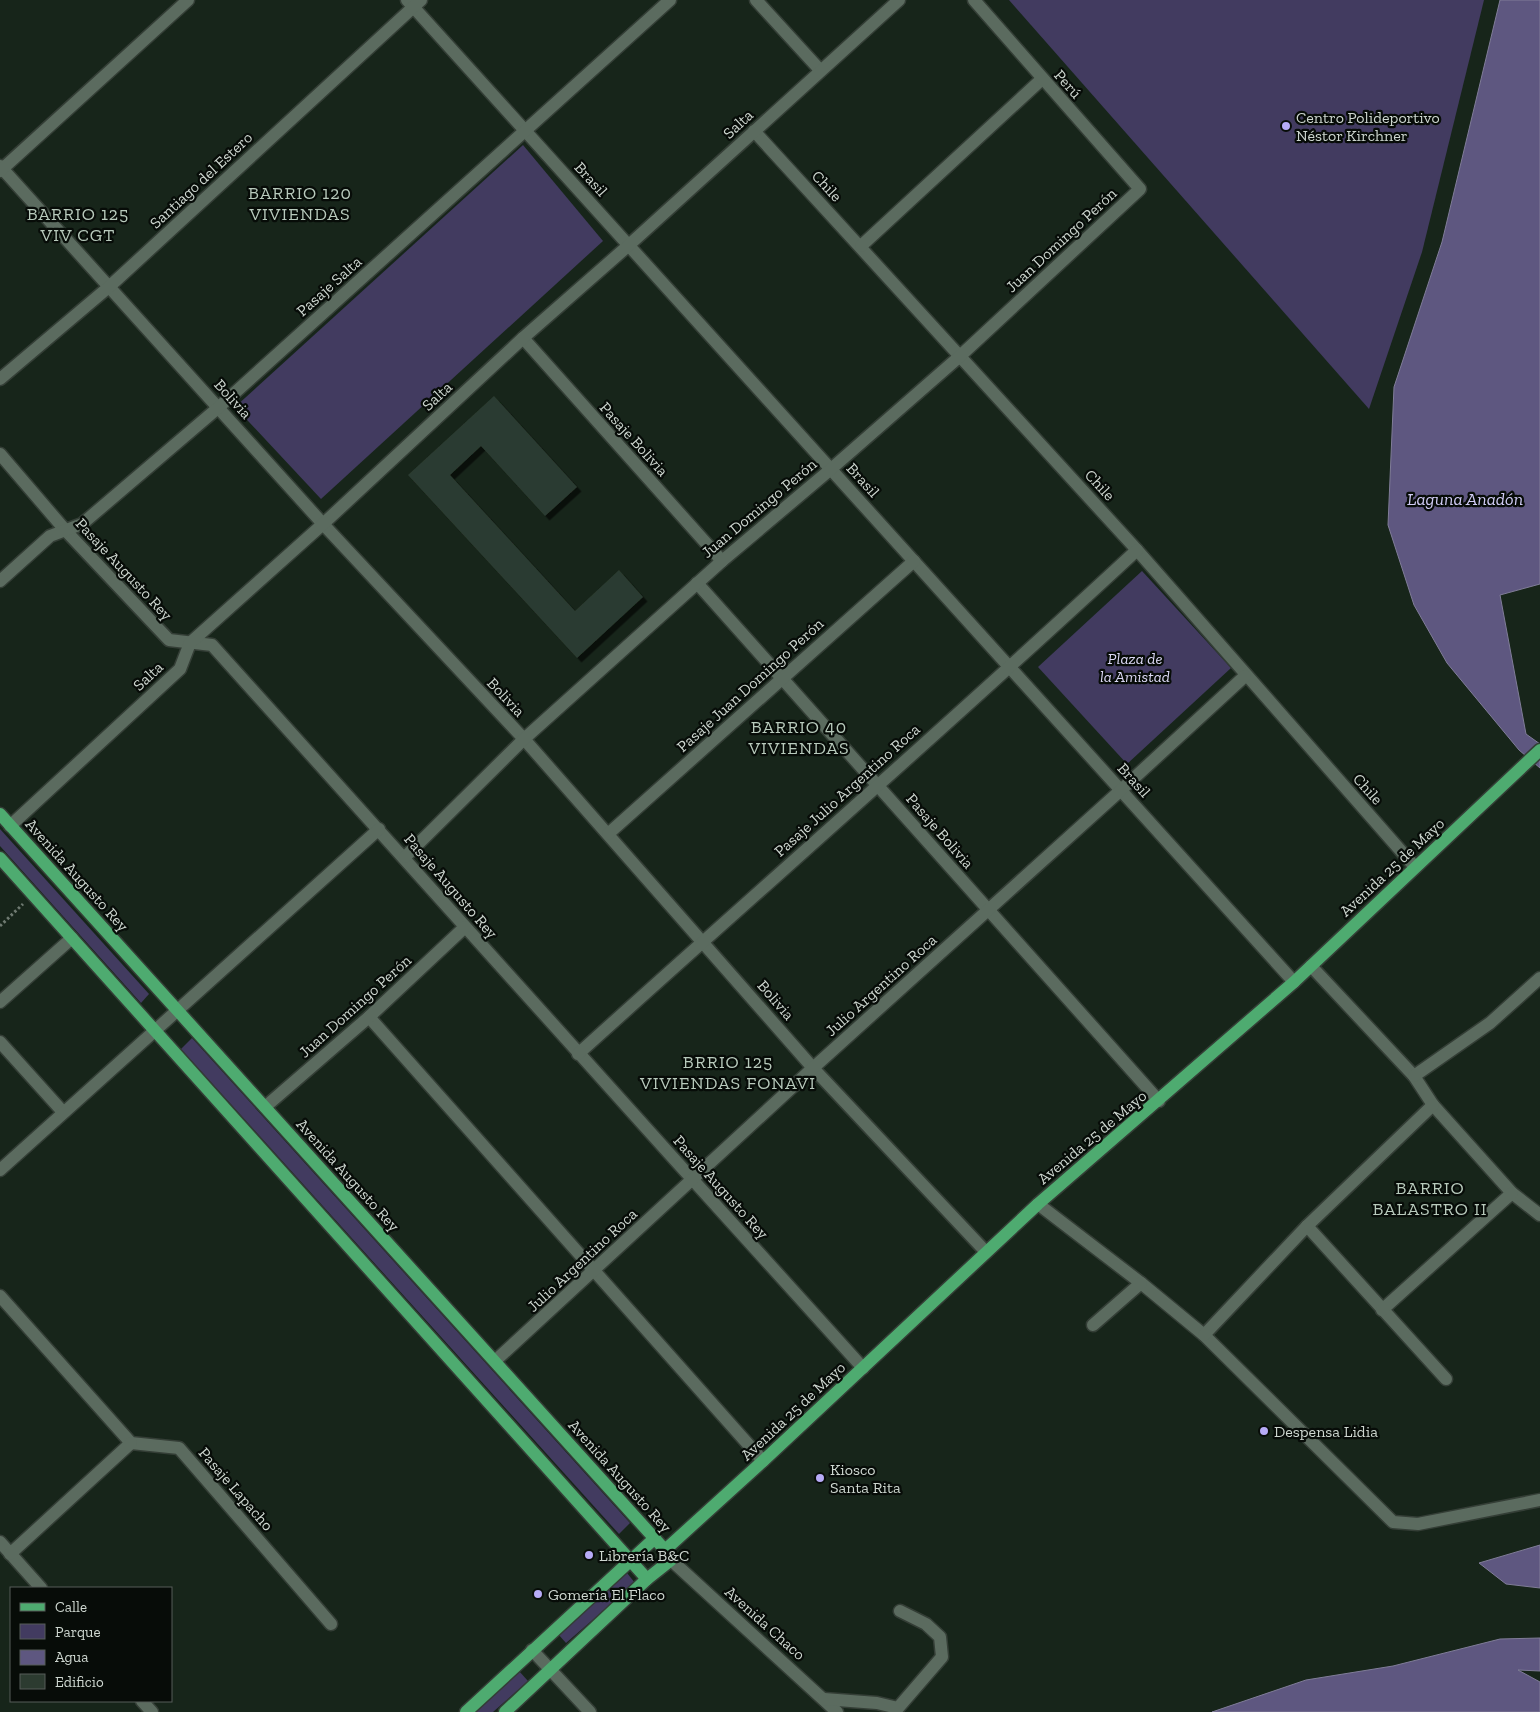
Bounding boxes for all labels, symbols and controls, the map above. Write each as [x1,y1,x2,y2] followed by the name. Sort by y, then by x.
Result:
[1050,66,1086,102] street label: Perú
[719,105,757,143] street label: Salta
[1296,108,1440,145] place label: Centro Polideportivo Néstor Kirchner
[1280,120,1292,132] marker: Centro Polideportivo Néstor Kirchner
[146,128,256,232] street label: Santiago del Estero
[571,158,611,200] street label: Brasil
[808,167,846,205] street label: Chile
[248,182,352,225] district label: BARRIO 120 VIVIENDAS
[1002,183,1121,296] street label: Juan Domingo Perón
[27,203,129,246] district label: BARRIO 125 VIV CGT
[293,252,366,320] street label: Pasaje Salta
[210,375,256,423] street label: Bolivia
[418,377,456,415] street label: Salta
[596,398,673,480] street label: Pasaje Bolivia
[698,454,821,562] street label: Juan Domingo Perón
[843,459,883,501] street label: Brasil
[1081,466,1119,504] street label: Chile
[1407,488,1523,510] water label: Laguna Anadón
[72,514,177,625] street label: Pasaje Augusto Rey
[673,614,828,756] street label: Pasaje Juan Domingo Perón
[1100,649,1170,686] park label: Plaza de la Amistad
[129,657,167,695] street label: Salta
[483,673,529,721] street label: Bolivia
[747,716,850,759] district label: BARRIO 40 VIVIENDAS
[770,719,924,860] street label: Pasaje Julio Argentino Roca
[1114,759,1154,801] street label: Brasil
[1349,769,1387,809] street label: Chile
[902,789,978,873] street label: Pasaje Bolivia
[1336,814,1448,920] street label: Avenida 25 de Mayo
[21,815,133,936] street label: Avenida Augusto Rey
[400,830,502,943] street label: Pasaje Augusto Rey
[821,930,941,1040] street label: Julio Argentino Roca
[295,950,416,1061] street label: Juan Domingo Perón
[753,976,799,1024] street label: Bolivia
[639,1051,816,1094] district label: BRRIO 125 VIVIENDAS FONAVI
[1034,1086,1150,1188] street label: Avenida 25 de Mayo
[292,1115,404,1236] street label: Avenida Augusto Rey
[669,1131,773,1243] street label: Pasaje Augusto Rey
[1372,1177,1488,1220] district label: BARRIO BALASTRO II
[523,1204,641,1316] street label: Julio Argentino Roca
[737,1358,849,1464] street label: Avenida 25 de Mayo
[564,1416,676,1537] street label: Avenida Augusto Rey
[1274,1422,1378,1441] place label: Despensa Lidia
[1258,1425,1270,1437] marker: Despensa Lidia
[195,1443,277,1535] street label: Pasaje Lapacho
[830,1460,901,1497] place label: Kiosco Santa Rita
[814,1472,826,1484] marker: Kiosco Santa Rita
[599,1546,689,1565] place label: Librería B&C
[583,1549,595,1561] marker: Librería B&C
[721,1582,809,1664] street label: Avenida Chaco
[548,1585,665,1604] place label: Gomería El Flaco
[10,1587,172,1702] legend
[532,1588,544,1600] marker: Gomería El Flaco
[55,1598,87,1616] text: Calle
[55,1623,101,1641] text: Parque
[55,1648,88,1666] text: Agua
[55,1673,104,1691] text: Edificio

